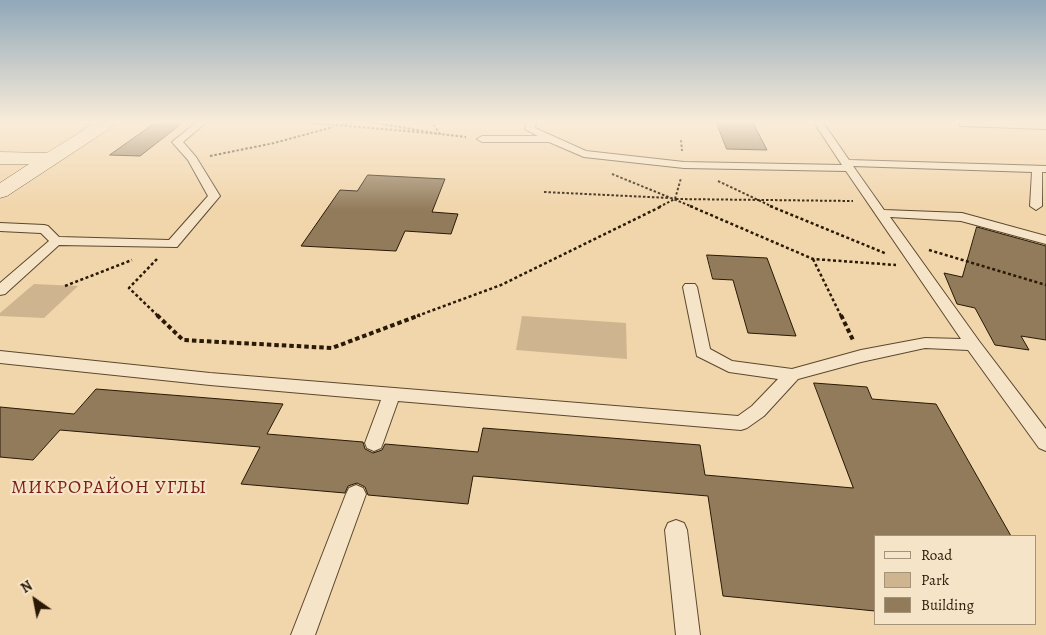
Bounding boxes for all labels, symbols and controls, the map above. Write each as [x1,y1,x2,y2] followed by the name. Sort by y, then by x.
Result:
[9,477,209,499] district label: МИКРОРАЙОН УГЛЫ
[874,535,1036,625] legend
[921,545,952,565] text: Road
[921,570,949,590] text: Park
[10,575,60,625] north arrow
[17,576,36,598] text: N
[921,595,974,615] text: Building

